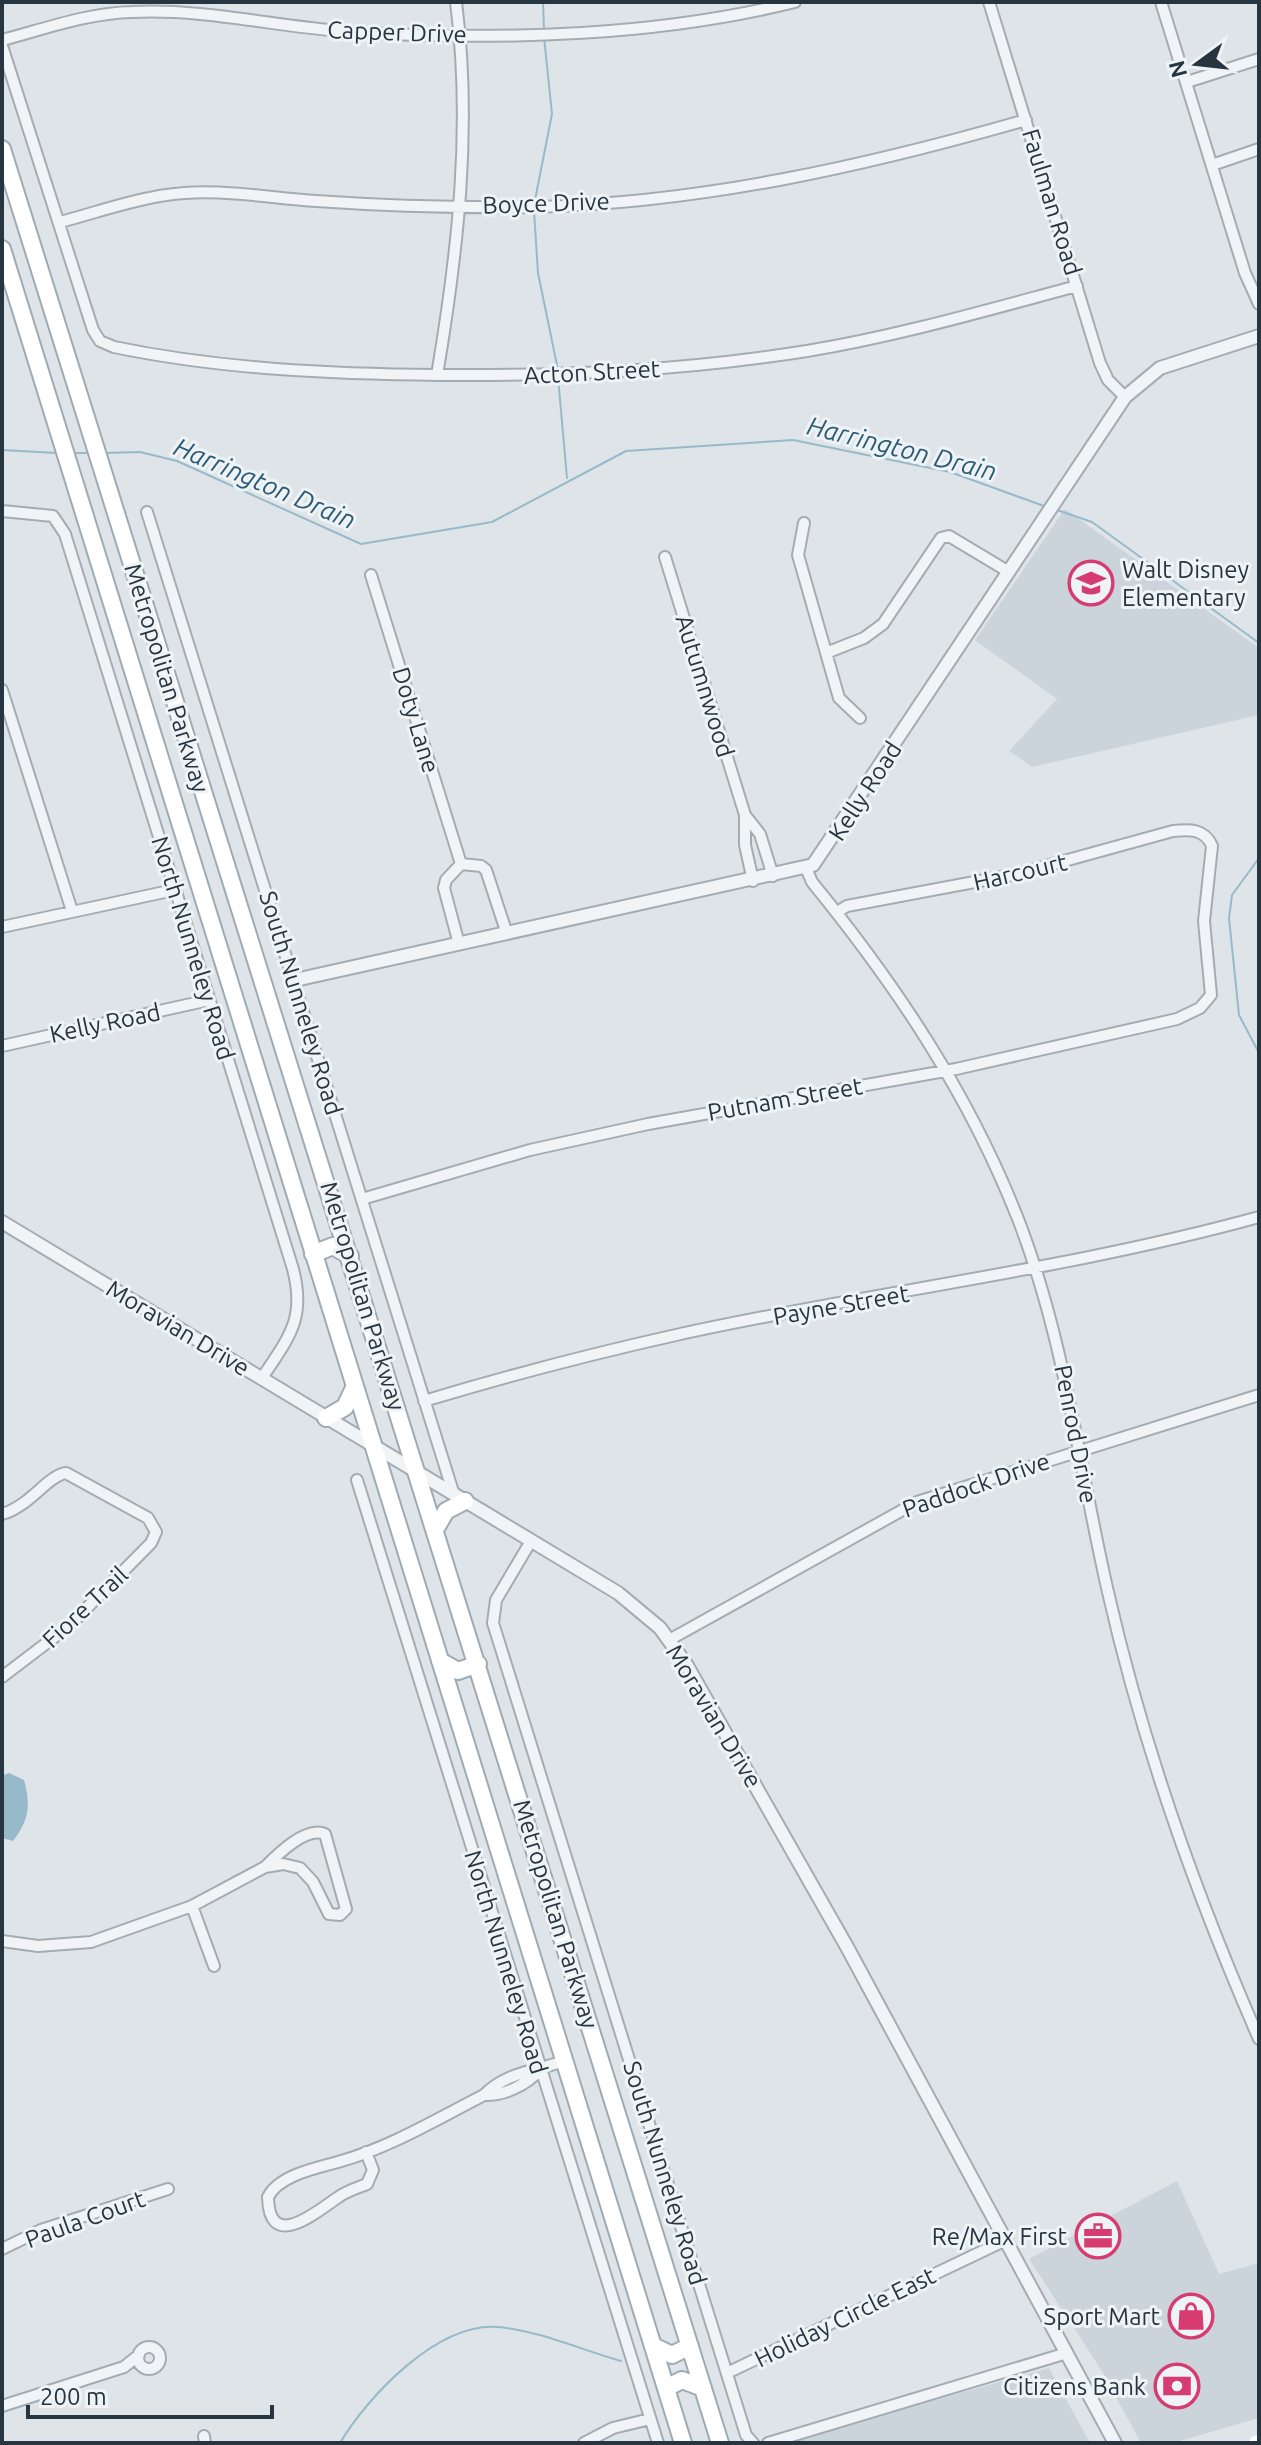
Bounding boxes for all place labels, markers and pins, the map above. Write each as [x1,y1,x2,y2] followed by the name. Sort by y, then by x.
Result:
[1122,556,1249,611] place label: Walt Disney Elementary
[1067,559,1115,607] school or university icon: Walt Disney Elementary
[1074,2212,1122,2260] office icon: Re/Max First
[932,2223,1068,2250] place label: Re/Max First
[1167,2292,1215,2340] shop icon: Sport Mart
[1044,2303,1161,2330] place label: Sport Mart
[1153,2362,1201,2410] bank icon: Citizens Bank
[1003,2373,1146,2400] place label: Citizens Bank

